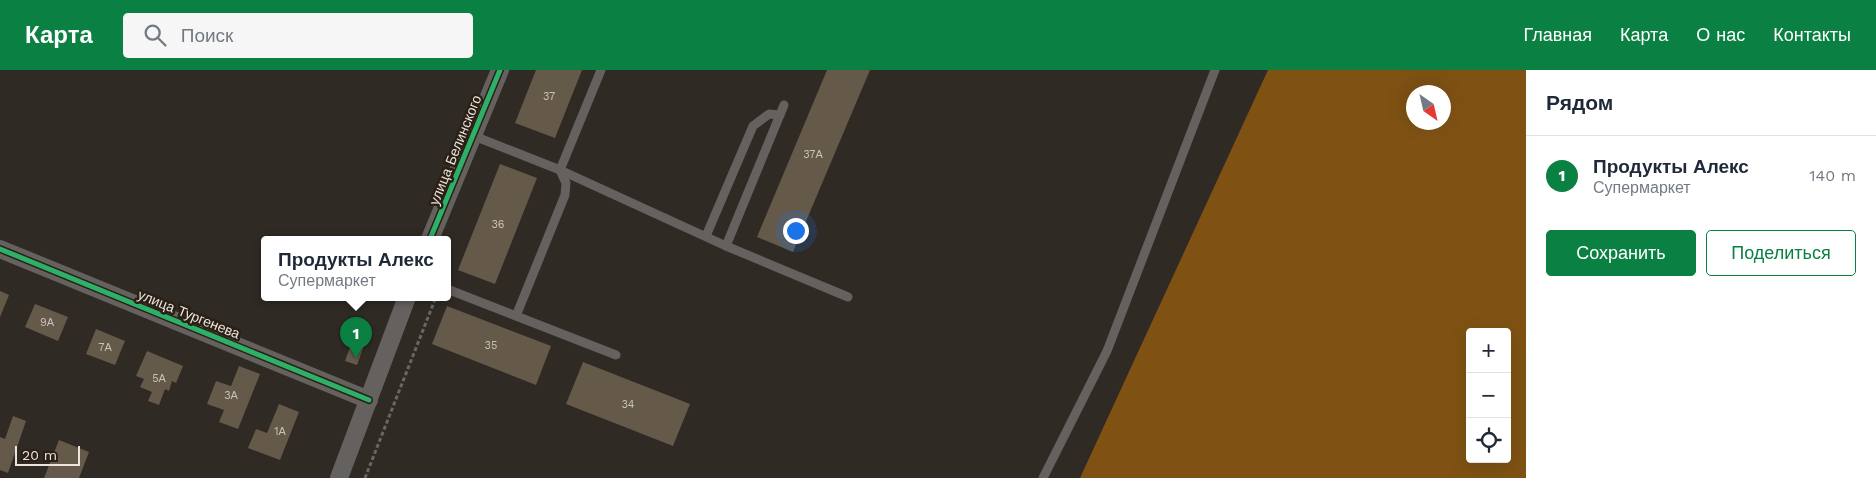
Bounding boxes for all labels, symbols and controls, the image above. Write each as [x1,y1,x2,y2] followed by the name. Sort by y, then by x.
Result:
[123,13,473,58] search box
[25,21,93,49] text: Карта
[141,21,169,49] icon: search
[181,24,233,47] text: Поиск
[1523,24,1592,45] text: Главная
[1620,24,1668,45] text: Карта
[1696,24,1745,45] text: О нас
[1773,24,1851,45] text: Контакты
[1406,85,1451,130] north arrow
[543,90,555,103] house number: 37
[1546,90,1613,115] text: Рядом
[426,93,484,207] street label: улица Белинского
[803,148,823,161] house number: 37А
[1593,155,1749,178] text: Продукты Алекс
[1559,166,1565,185] text: 1
[1809,166,1856,185] text: 140 m
[1593,178,1691,197] text: Супермаркет
[491,218,505,231] house number: 36
[783,218,809,244] your location
[1546,230,1696,276] button: Сохранить
[1706,230,1856,276] button: Поделиться
[261,236,451,301] popup
[278,248,434,271] text: Продукты Алекс
[278,271,376,290] text: Супермаркет
[136,286,243,342] street label: улица Тургенева
[40,316,55,329] house number: 9А
[340,317,372,358] pin: 1
[1466,328,1511,463] map controls
[1466,328,1511,373] button: +
[485,339,497,352] house number: 35
[98,341,112,354] house number: 7А
[152,372,167,385] house number: 5А
[1466,373,1511,418] button: −
[224,389,239,402] house number: 3А
[621,398,635,411] house number: 34
[1466,418,1511,463] button: locate
[274,425,286,438] house number: 1А
[15,443,80,466] scale bar
[22,447,57,463] text: 20 m

